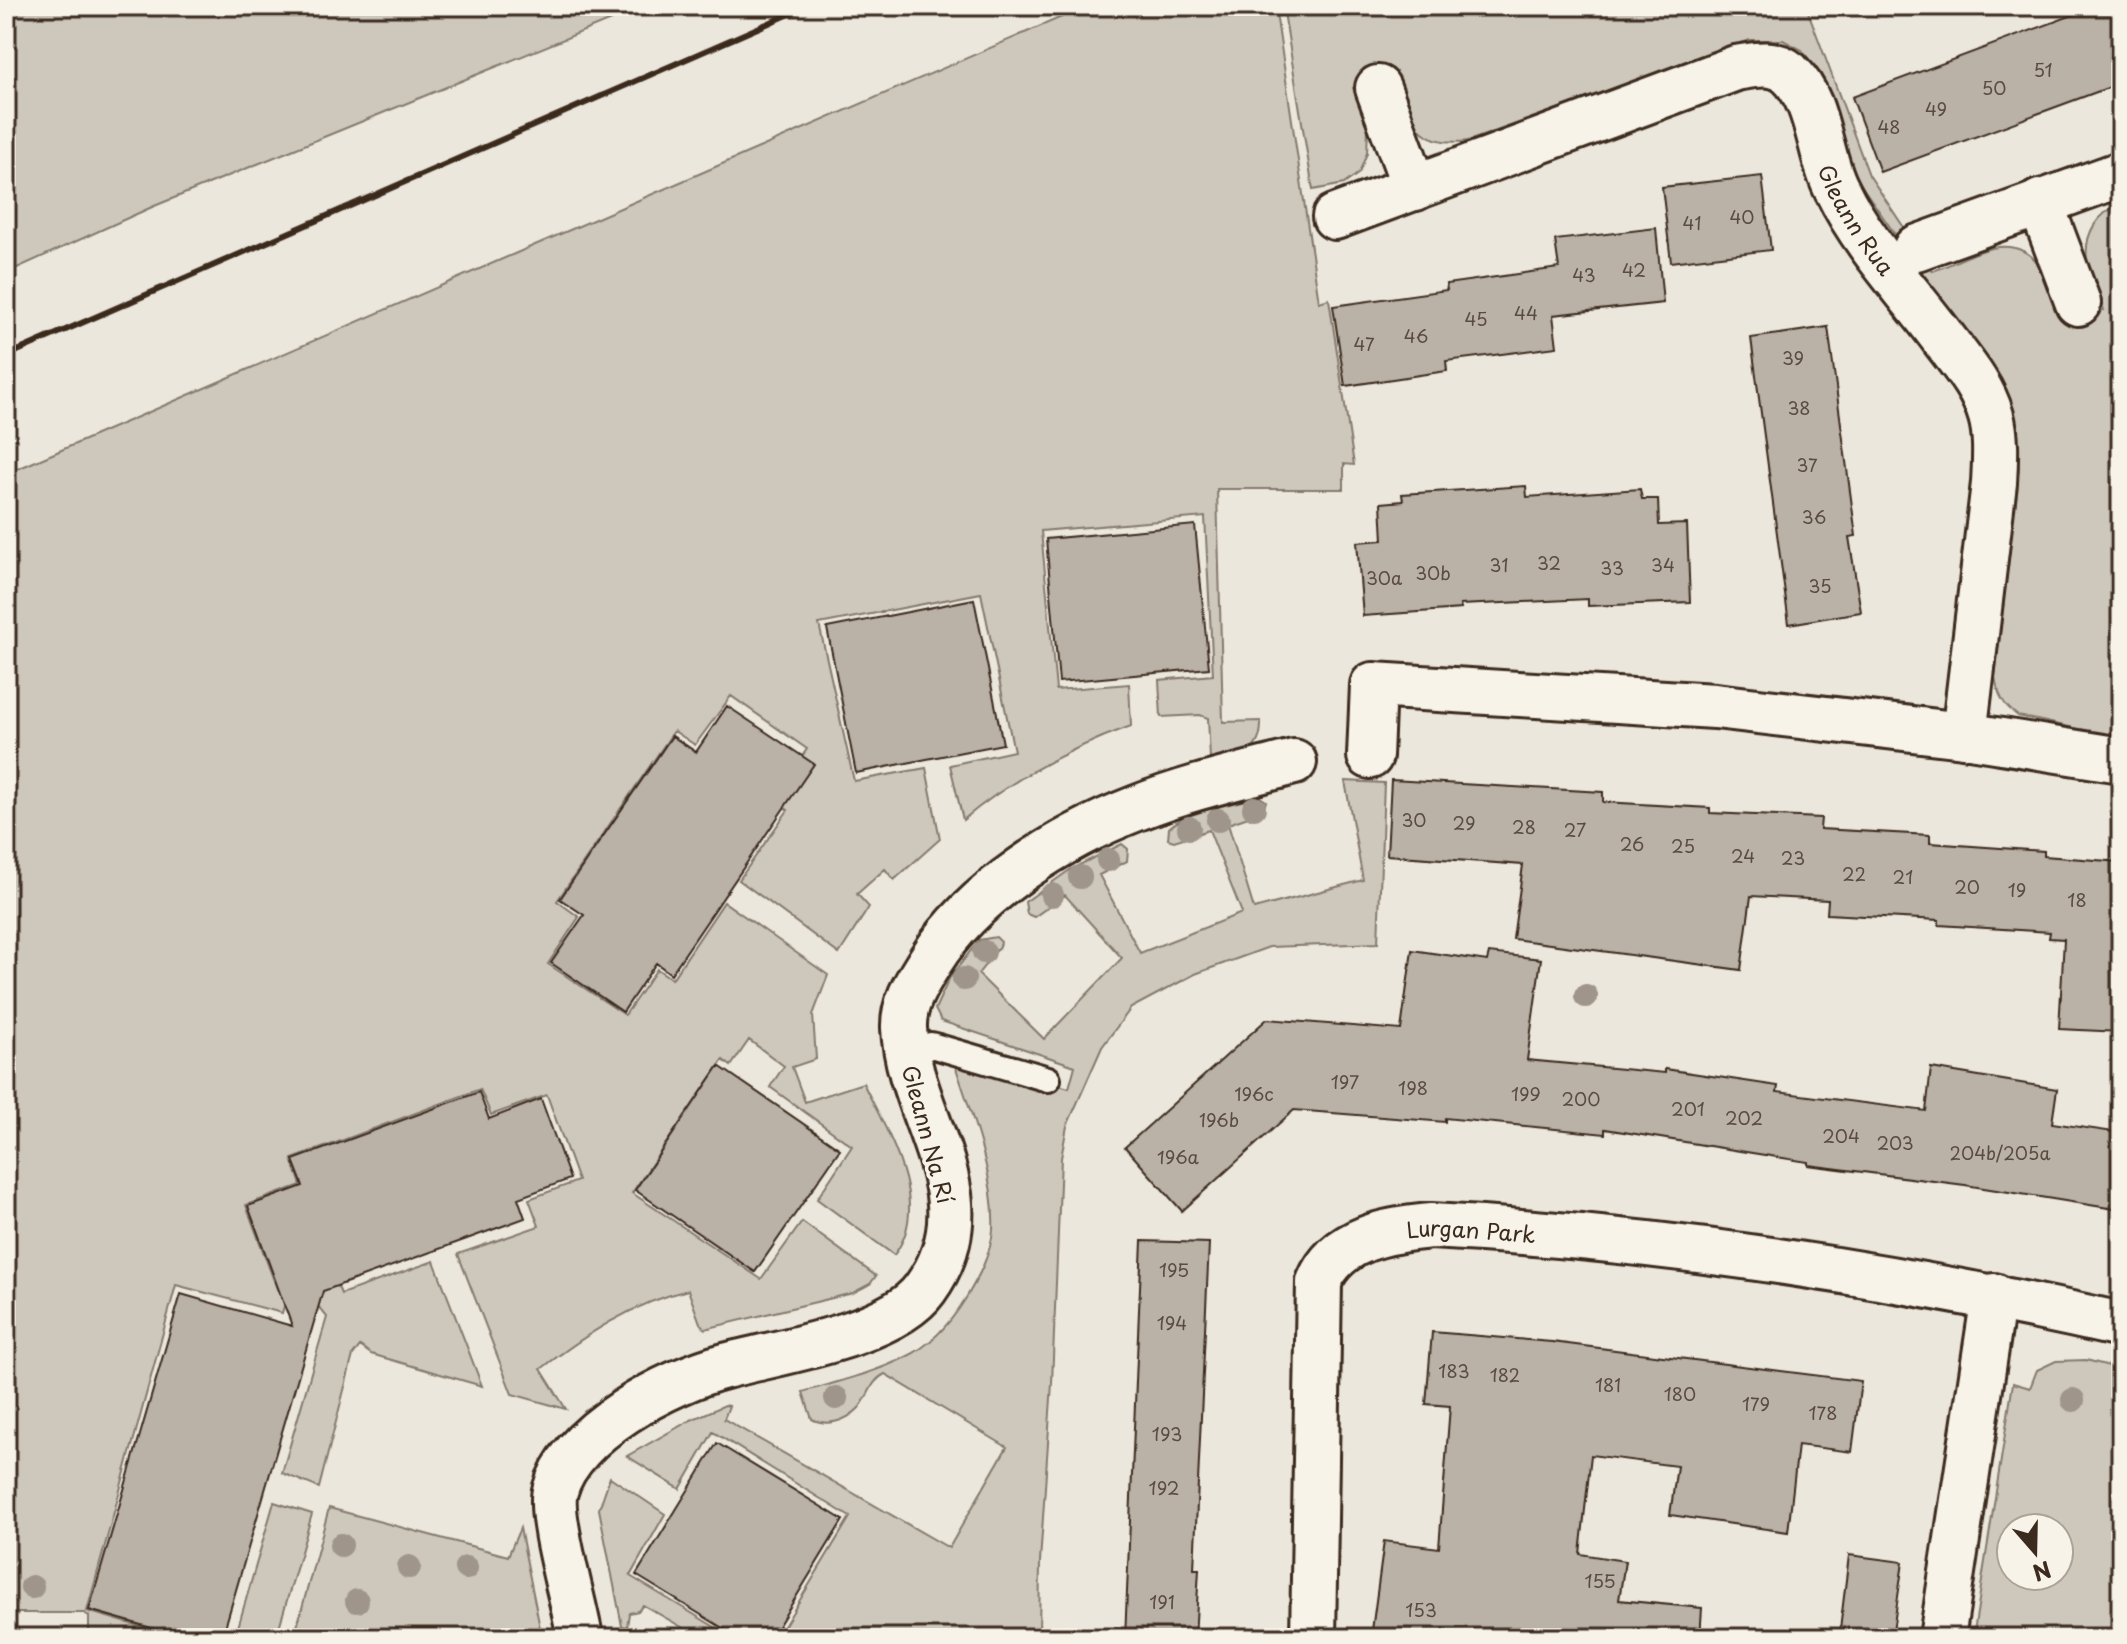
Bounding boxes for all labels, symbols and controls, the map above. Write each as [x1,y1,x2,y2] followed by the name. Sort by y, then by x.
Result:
[2033,56,2053,83] house number: 51
[1982,74,2006,101] house number: 50
[1925,95,1947,122] house number: 49
[1877,113,1901,140] house number: 48
[1811,160,1903,282] street label: Gleann Rua
[1729,203,1755,230] house number: 40
[1683,209,1701,236] house number: 41
[1622,256,1646,283] house number: 42
[1572,261,1596,288] house number: 43
[1514,299,1538,326] house number: 44
[1465,305,1488,332] house number: 45
[1404,322,1428,349] house number: 46
[1353,330,1375,357] house number: 47
[1782,344,1804,371] house number: 39
[1787,394,1811,421] house number: 38
[1796,451,1818,478] house number: 37
[1802,503,1826,530] house number: 36
[1537,549,1561,576] house number: 32
[1490,551,1508,578] house number: 31
[1651,551,1675,578] house number: 34
[1600,554,1624,581] house number: 33
[1415,559,1451,586] house number: 30b
[1366,564,1403,591] house number: 30a
[1808,572,1832,599] house number: 35
[1401,806,1427,833] house number: 30
[1453,809,1475,836] house number: 29
[1512,813,1536,840] house number: 28
[1564,816,1586,843] house number: 27
[1620,830,1644,857] house number: 26
[1671,832,1695,859] house number: 25
[1731,842,1755,869] house number: 24
[1781,844,1805,871] house number: 23
[1842,860,1866,887] house number: 22
[1893,863,1913,890] house number: 21
[1954,873,1980,900] house number: 20
[2008,876,2026,903] house number: 19
[2067,886,2087,913] house number: 18
[895,1061,964,1208] street label: Gleann Na Rí
[1331,1068,1359,1095] house number: 197
[1398,1074,1428,1101] house number: 198
[1234,1080,1274,1107] house number: 196c
[1511,1080,1541,1107] house number: 199
[1562,1085,1600,1112] house number: 200
[1671,1095,1705,1122] house number: 201
[1725,1104,1763,1131] house number: 202
[1199,1106,1239,1133] house number: 196b
[1822,1122,1860,1149] house number: 204
[1876,1129,1914,1156] house number: 203
[1950,1139,2050,1166] house number: 204b/205a
[1157,1143,1200,1170] house number: 196a
[1404,1209,1537,1249] street label: Lurgan Park
[1159,1256,1189,1283] house number: 195
[1157,1309,1187,1336] house number: 194
[1438,1357,1470,1384] house number: 183
[1490,1361,1520,1388] house number: 182
[1595,1371,1621,1398] house number: 181
[1664,1380,1696,1407] house number: 180
[1742,1390,1770,1417] house number: 179
[1809,1399,1837,1426] house number: 178
[1152,1420,1182,1447] house number: 193
[1149,1474,1179,1501] house number: 192
[1995,1512,2075,1592] north arrow
[2029,1554,2056,1591] text: N
[1584,1567,1616,1594] house number: 155
[1149,1588,1175,1615] house number: 191
[1405,1596,1437,1623] house number: 153

